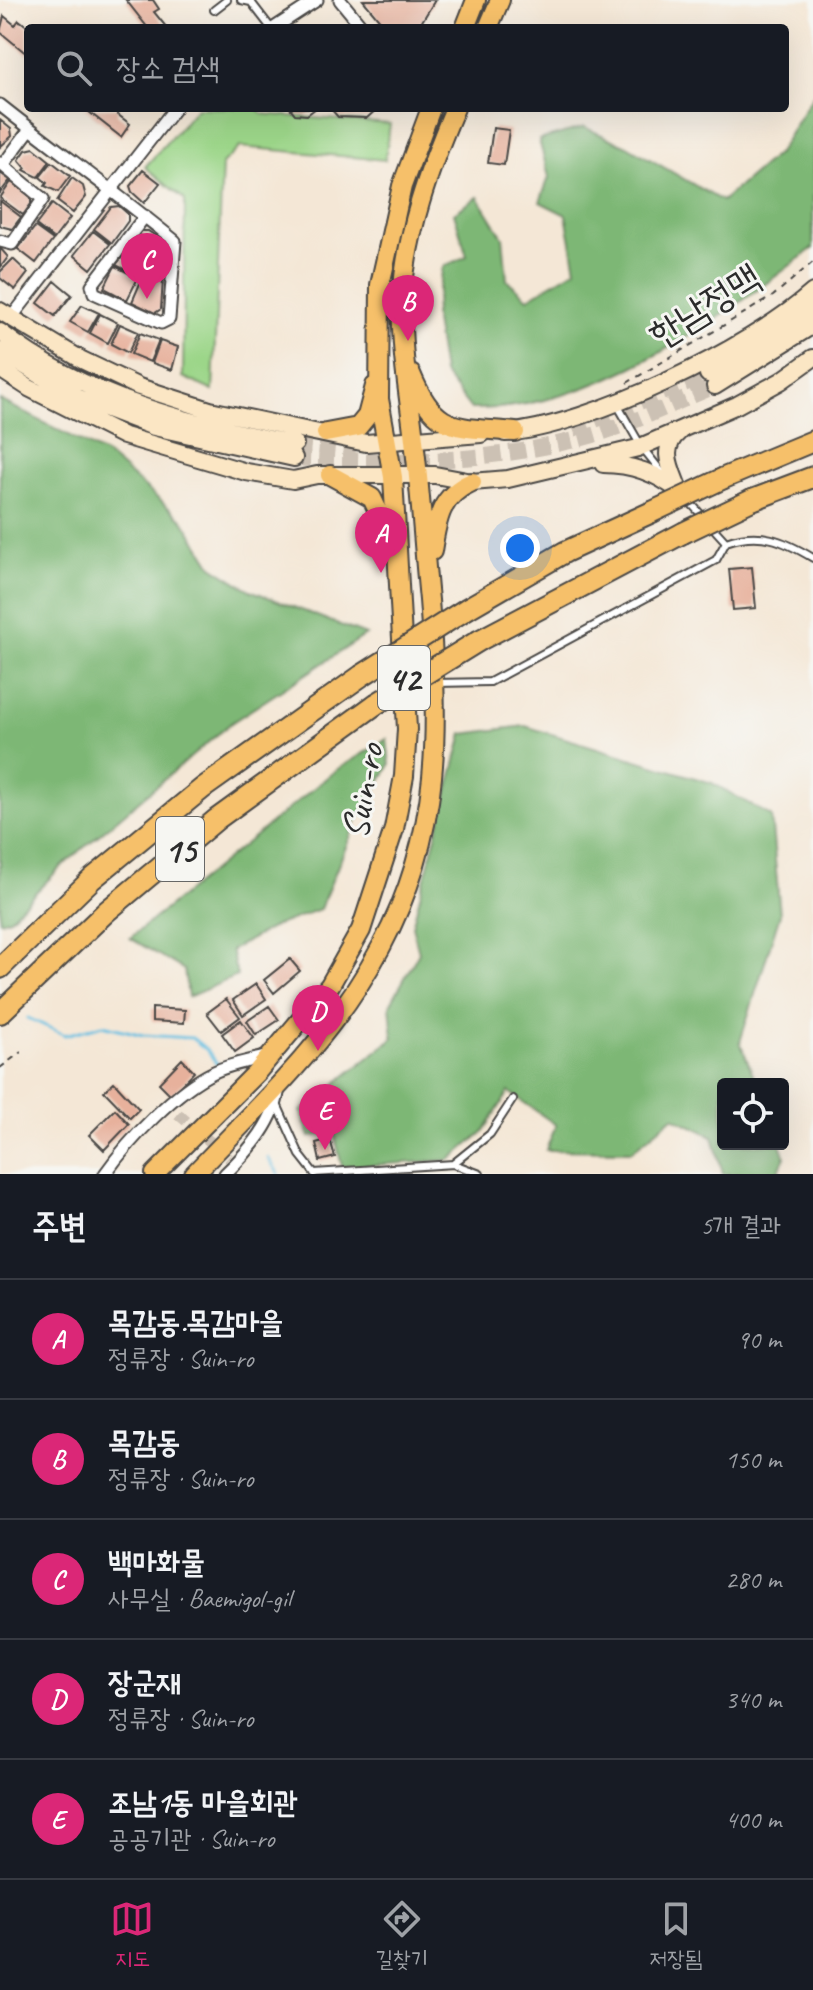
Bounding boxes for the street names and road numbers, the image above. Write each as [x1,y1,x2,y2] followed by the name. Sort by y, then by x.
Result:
[640,253,769,358] street label: 한남정맥
[378,646,430,710] road number: 42
[331,737,394,842] street label: Suin-ro
[156,817,204,881] road number: 15

